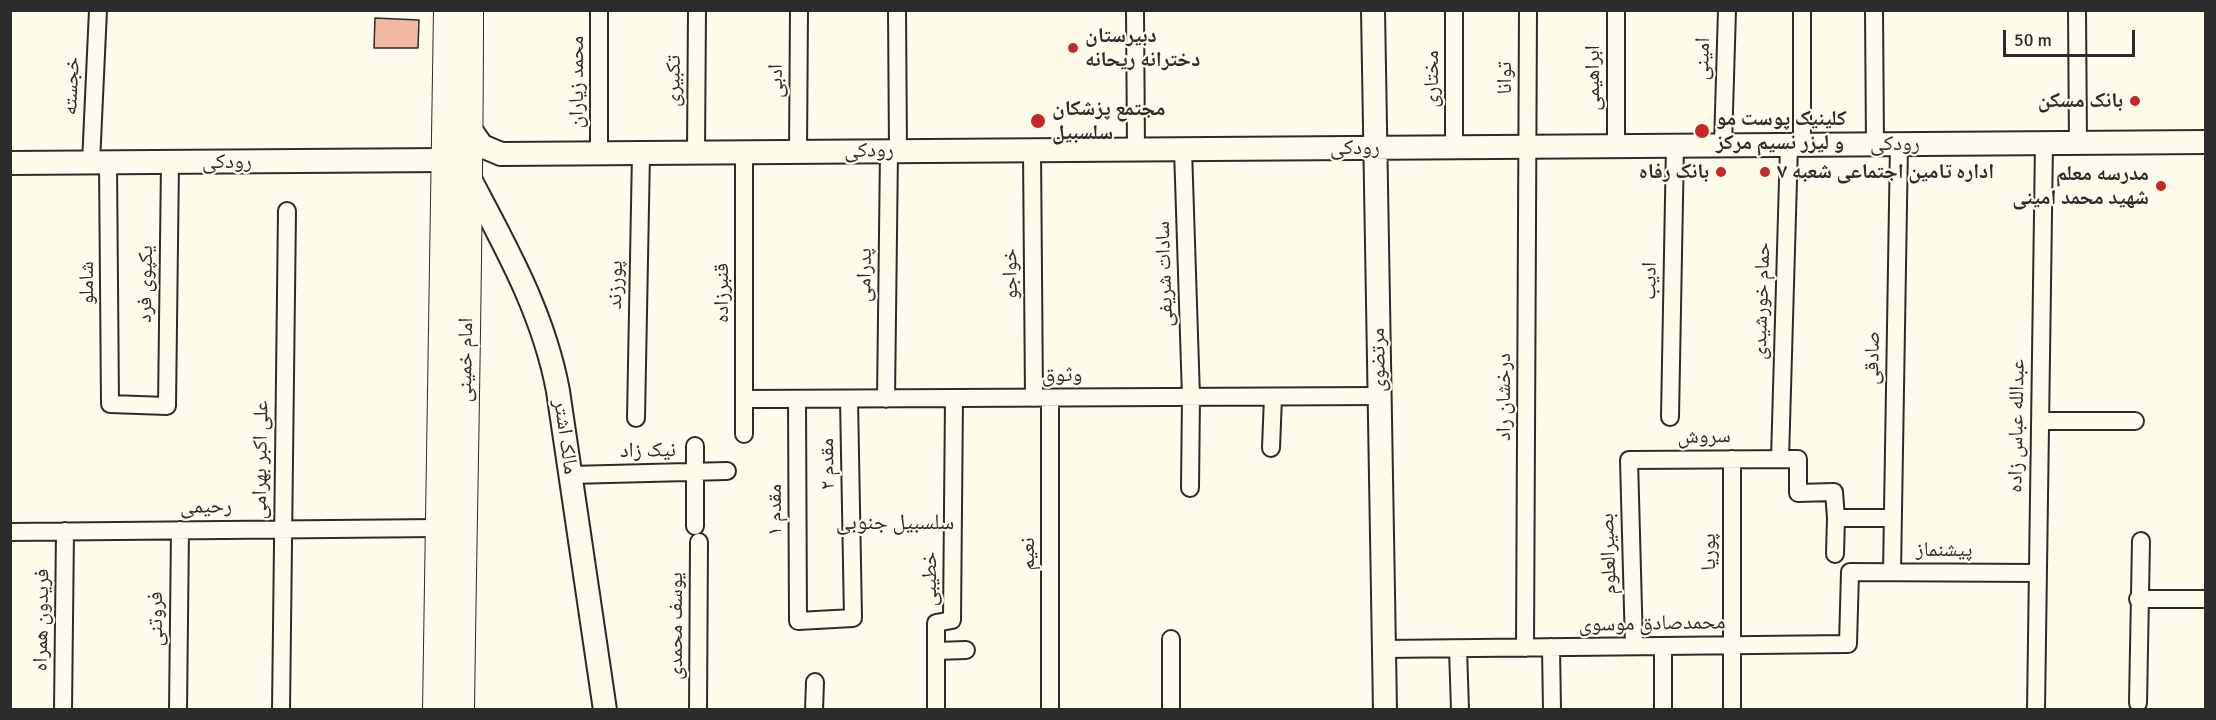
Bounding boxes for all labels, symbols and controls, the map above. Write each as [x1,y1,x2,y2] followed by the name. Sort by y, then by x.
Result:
[2006,18,2138,56] scale bar
[1085,23,1200,73] place label: دبیرستان دخترانه ریحانه
[2014,29,2052,51] text: 50 m
[564,36,590,128] street label: محمد زیاران
[1690,37,1716,81] street label: امینی
[1066,41,1080,55] marker: دبیرستان دخترانه ریحانه
[1580,45,1606,111] street label: ابراهیمی
[1419,50,1445,108] street label: مختاری
[661,55,687,107] street label: تکبیری
[58,56,86,116] street label: خجسته
[1492,61,1518,95] street label: توانا
[763,64,789,98] street label: ادبی
[2038,88,2123,114] place label: بانک مسکن
[2128,94,2142,108] marker: بانک مسکن
[1052,96,1165,146] place label: مجتمع پزشکان سلسبیل
[1716,106,1847,156] place label: کلینیک پوست مو و لیزر نسیم مرکز
[1029,112,1047,130] marker: مجتمع پزشکان سلسبیل
[1693,122,1711,140] marker: کلینیک پوست مو و لیزر نسیم مرکز
[1870,131,1920,157] street label: رودکی
[1330,135,1380,161] street label: رودکی
[844,138,894,164] street label: رودکی
[202,149,252,175] street label: رودکی
[1639,159,1709,185] place label: بانک رفاه
[1777,159,1994,185] place label: اداره تامین اجتماعی شعبه ۷
[2012,161,2149,211] place label: مدرسه معلم شهید محمد امینی
[1714,165,1728,179] marker: بانک رفاه
[1758,165,1772,179] marker: اداره تامین اجتماعی شعبه ۷
[2154,179,2168,193] marker: مدرسه معلم شهید محمد امینی
[1151,221,1179,327] street label: سادات شریفی
[1747,242,1777,360] street label: حمام خورشیدی
[133,245,159,323] street label: یکپوی فرد
[852,248,878,302] street label: پدرامی
[998,248,1024,300] street label: خواجو
[603,260,629,310] street label: پورزند
[74,261,100,305] street label: شاملو
[1637,262,1663,300] street label: ادیب
[709,263,735,323] street label: قنبرزاده
[453,317,479,403] street label: امام خمینی
[1366,328,1392,392] street label: مرتضوی
[1860,331,1886,385] street label: صادقی
[1491,353,1517,441] street label: درخشان راد
[2003,359,2031,493] street label: عبدالله عباس زاده
[1042,362,1082,388] street label: وثوق
[547,398,583,476] street label: مالک اشتر
[247,400,275,520] street label: علی اکبر بهرامی
[1677,424,1731,450] street label: سروش
[620,438,676,464] street label: نیک زاد
[815,438,841,490] street label: مقدم ۲
[762,484,788,536] street label: مقدم ۱
[180,494,232,520] street label: رحیمی
[836,510,954,536] district label: سلسبیل جنوبی
[1595,513,1623,595] street label: بصیرالعلوم
[1696,533,1722,571] street label: پوریا
[1015,537,1041,571] street label: نعیم
[1916,537,1972,563] street label: پیشنماز
[917,552,943,606] street label: خطیبی
[29,568,55,672] street label: فریدون همراه
[663,572,689,680] street label: یوسف محمدی
[143,592,169,646] street label: فروتنی
[1578,610,1726,638] street label: محمدصادق موسوی

